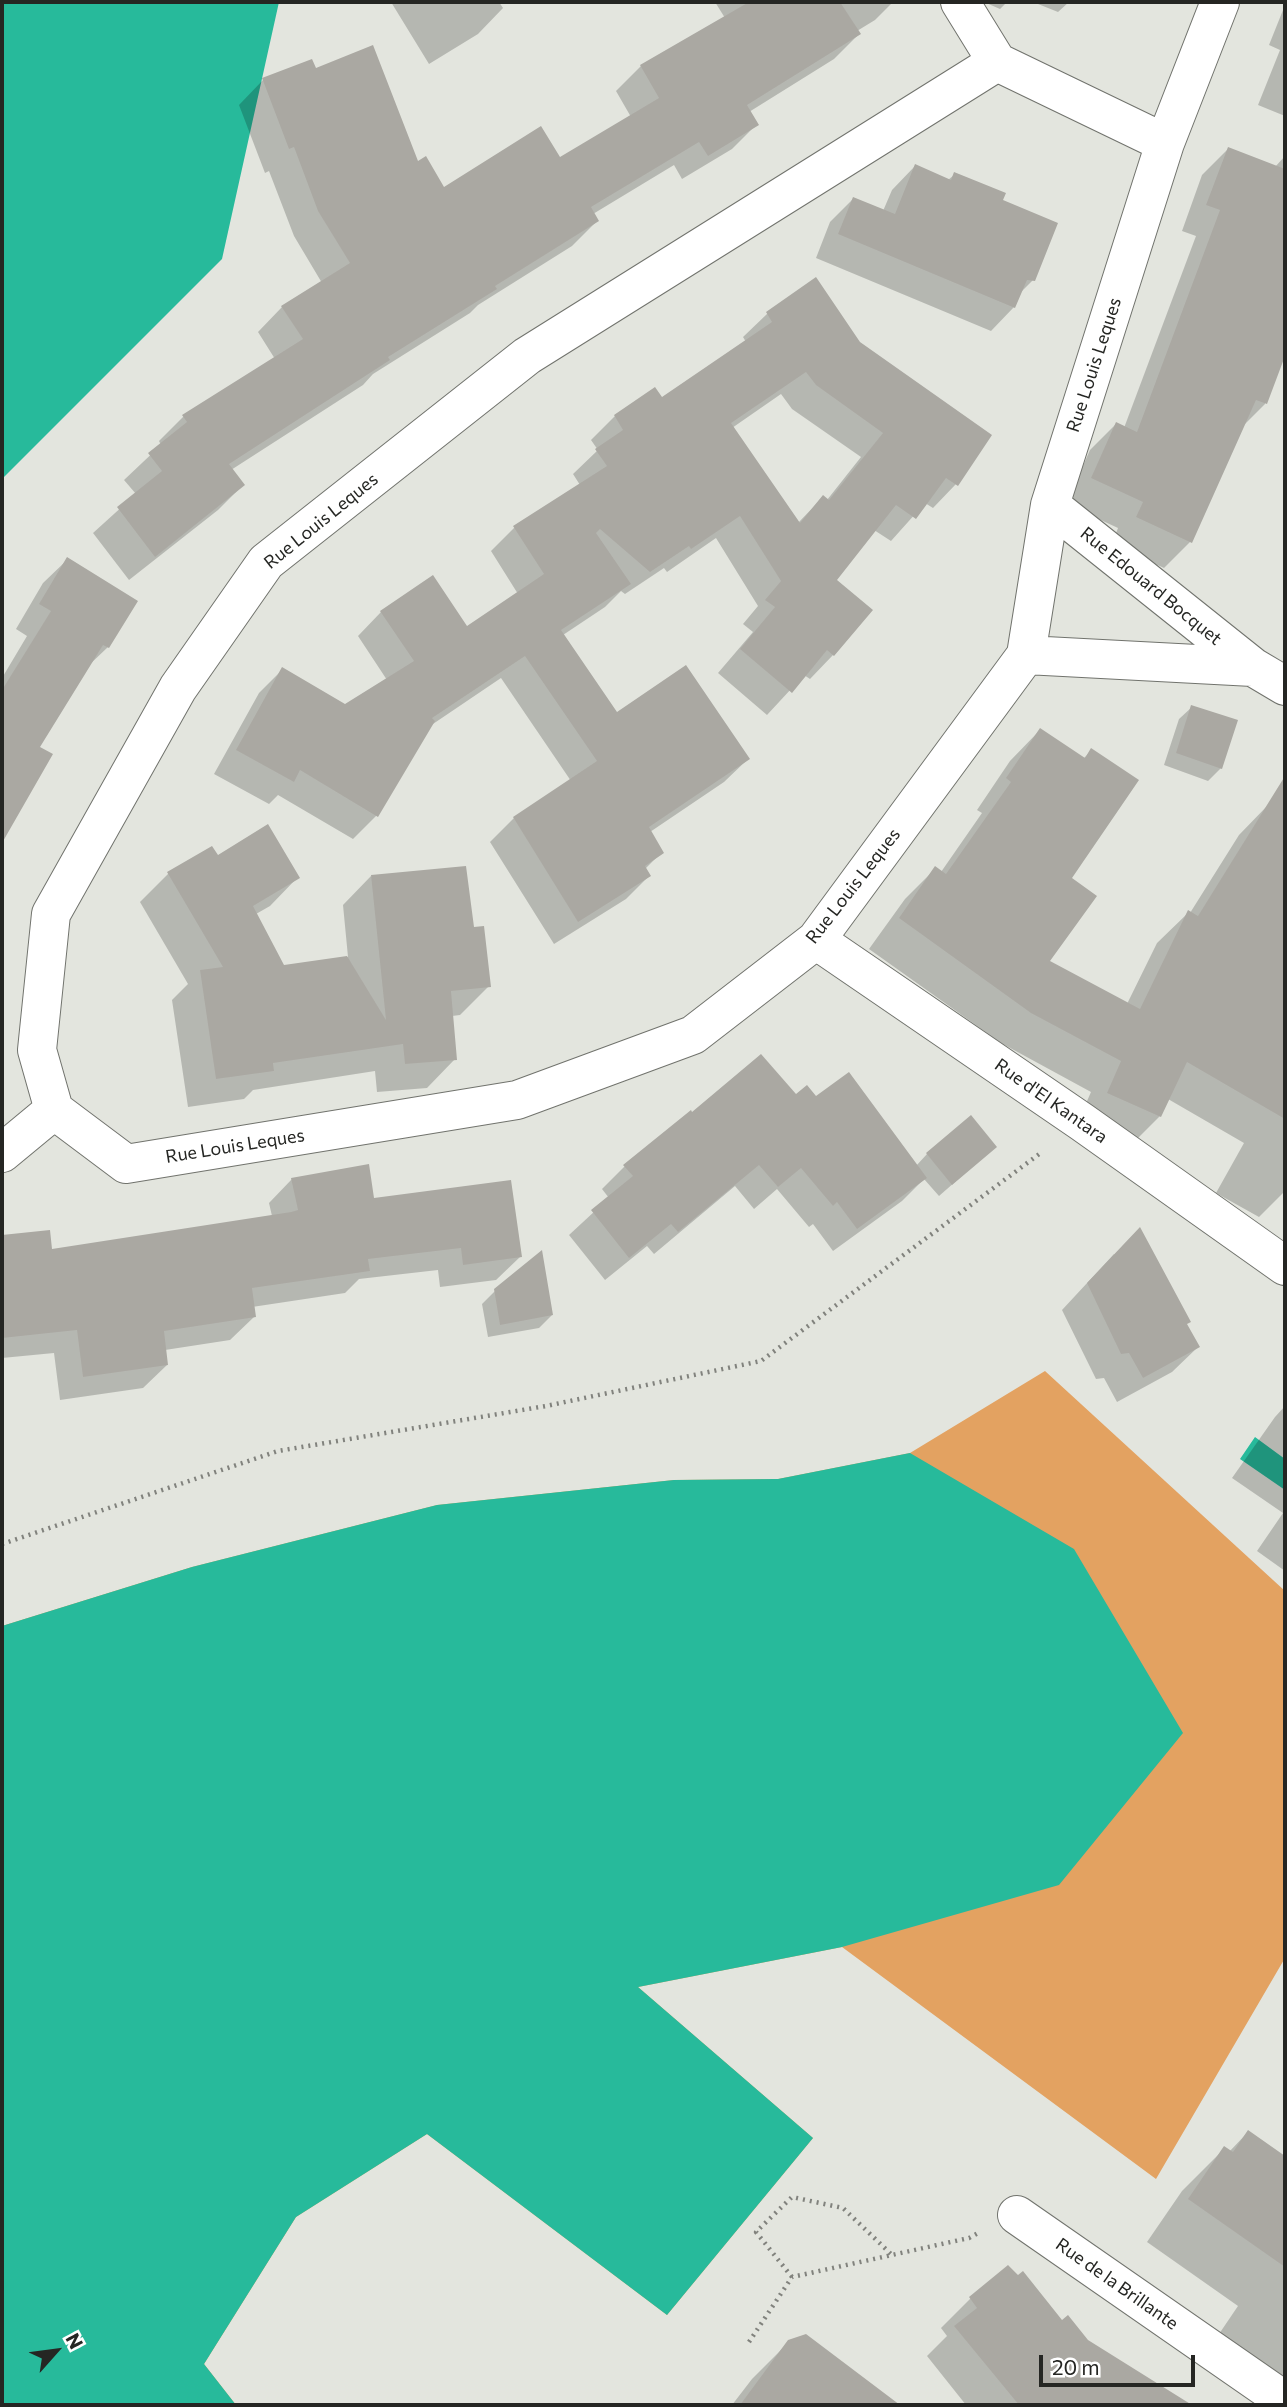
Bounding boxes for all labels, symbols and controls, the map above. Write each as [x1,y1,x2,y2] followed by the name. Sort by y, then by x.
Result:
[1062,295,1126,435] street label: Rue Louis Leques
[260,468,382,574] street label: Rue Louis Leques
[1076,522,1226,650] street label: Rue Edouard Bocquet
[801,824,905,948] street label: Rue Louis Leques
[990,1054,1112,1148] street label: Rue d'El Kantara
[164,1124,306,1168] street label: Rue Louis Leques
[1052,2234,1182,2334] street label: Rue de la Brillante
[21,2316,91,2386] north arrow
[61,2329,88,2353] text: N
[1042,2340,1198,2384] scale bar
[1052,2354,1100,2379] text: 20 m

